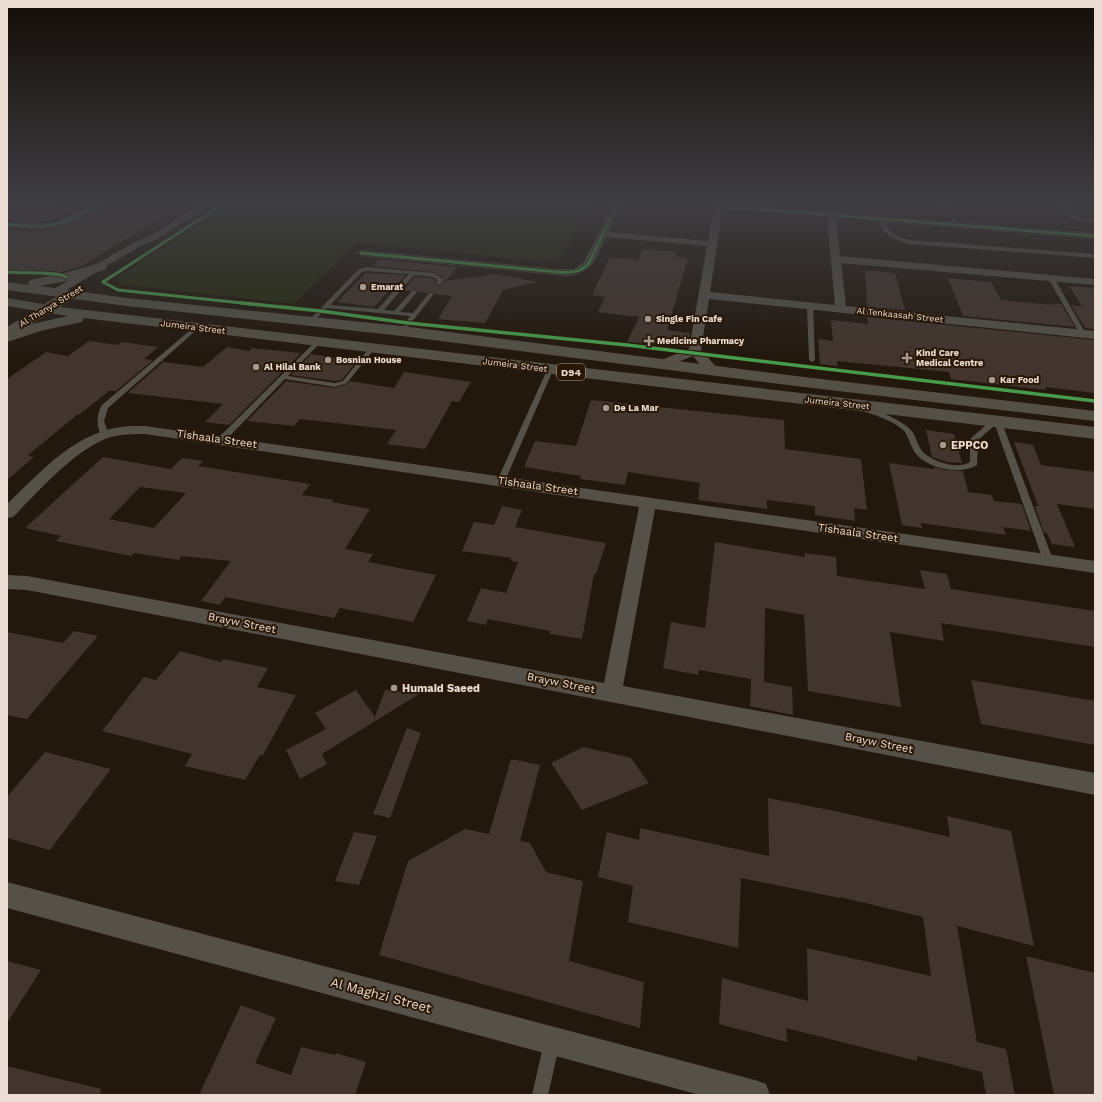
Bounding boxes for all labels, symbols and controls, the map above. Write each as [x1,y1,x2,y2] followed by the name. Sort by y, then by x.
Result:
[358,282,368,292] marker: Emarat
[371,282,403,292] place label: Emarat
[17,283,85,329] street label: Al Thanya Street
[856,305,944,325] street label: Al Tenkaasah Street
[643,314,653,324] marker: Single Fin Cafe
[656,314,722,324] place label: Single Fin Cafe
[160,318,226,336] street label: Jumeira Street
[644,336,654,346] marker: Medicine Pharmacy
[657,336,745,346] place label: Medicine Pharmacy
[916,348,983,368] place label: Kind Care Medical Centre
[901,352,913,364] marker: Kind Care Medical Centre
[323,355,333,365] marker: Bosnian House
[336,355,402,365] place label: Bosnian House
[482,356,548,374] street label: Jumeira Street
[251,362,261,372] marker: Al Hilal Bank
[264,362,321,372] place label: Al Hilal Bank
[557,364,585,380] road number: D94
[987,375,997,385] marker: Kar Food
[1000,375,1040,385] place label: Kar Food
[804,395,870,411] street label: Jumeira Street
[601,403,611,413] marker: De La Mar
[614,403,659,413] place label: De La Mar
[176,427,258,451] street label: Tishaala Street
[951,439,988,452] place label: EPPCO
[938,440,948,450] marker: EPPCO
[497,474,579,498] street label: Tishaala Street
[817,521,899,545] street label: Tishaala Street
[207,610,277,636] street label: Brayw Street
[526,670,596,696] street label: Brayw Street
[402,682,480,695] place label: Humaid Saeed
[389,683,399,693] marker: Humaid Saeed
[844,730,914,756] street label: Brayw Street
[329,974,434,1016] street label: Al Maghzi Street

